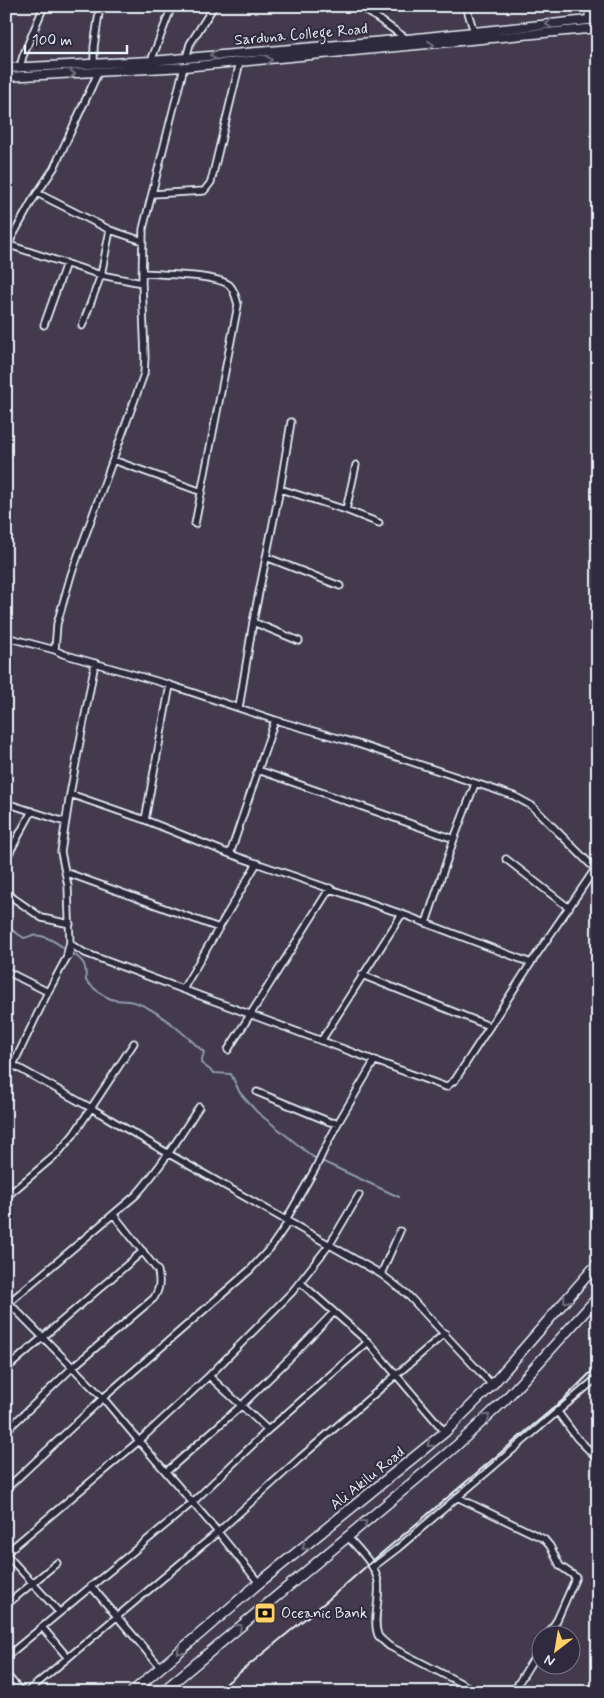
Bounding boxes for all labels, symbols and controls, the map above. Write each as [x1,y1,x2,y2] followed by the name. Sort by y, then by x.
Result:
[545,18,553,29] one-way arrow
[233,19,369,52] street label: Sarduna College Road
[25,22,128,54] scale bar
[32,31,72,51] text: 100 m
[428,40,436,51] one-way arrow
[209,49,217,60] one-way arrow
[266,54,274,65] one-way arrow
[69,69,77,79] one-way arrow
[563,1295,572,1304] one-way arrow
[481,1414,490,1423] one-way arrow
[427,1438,436,1447] one-way arrow
[326,1442,409,1515] street label: Ali Akilu Road
[358,1520,367,1529] one-way arrow
[301,1541,310,1550] one-way arrow
[253,1601,277,1625] bank icon: Oceanic Bank
[281,1604,367,1624] place label: Oceanic Bank
[234,1624,243,1633] one-way arrow
[532,1626,582,1676] north arrow
[177,1645,186,1654] one-way arrow
[541,1650,558,1670] text: N

